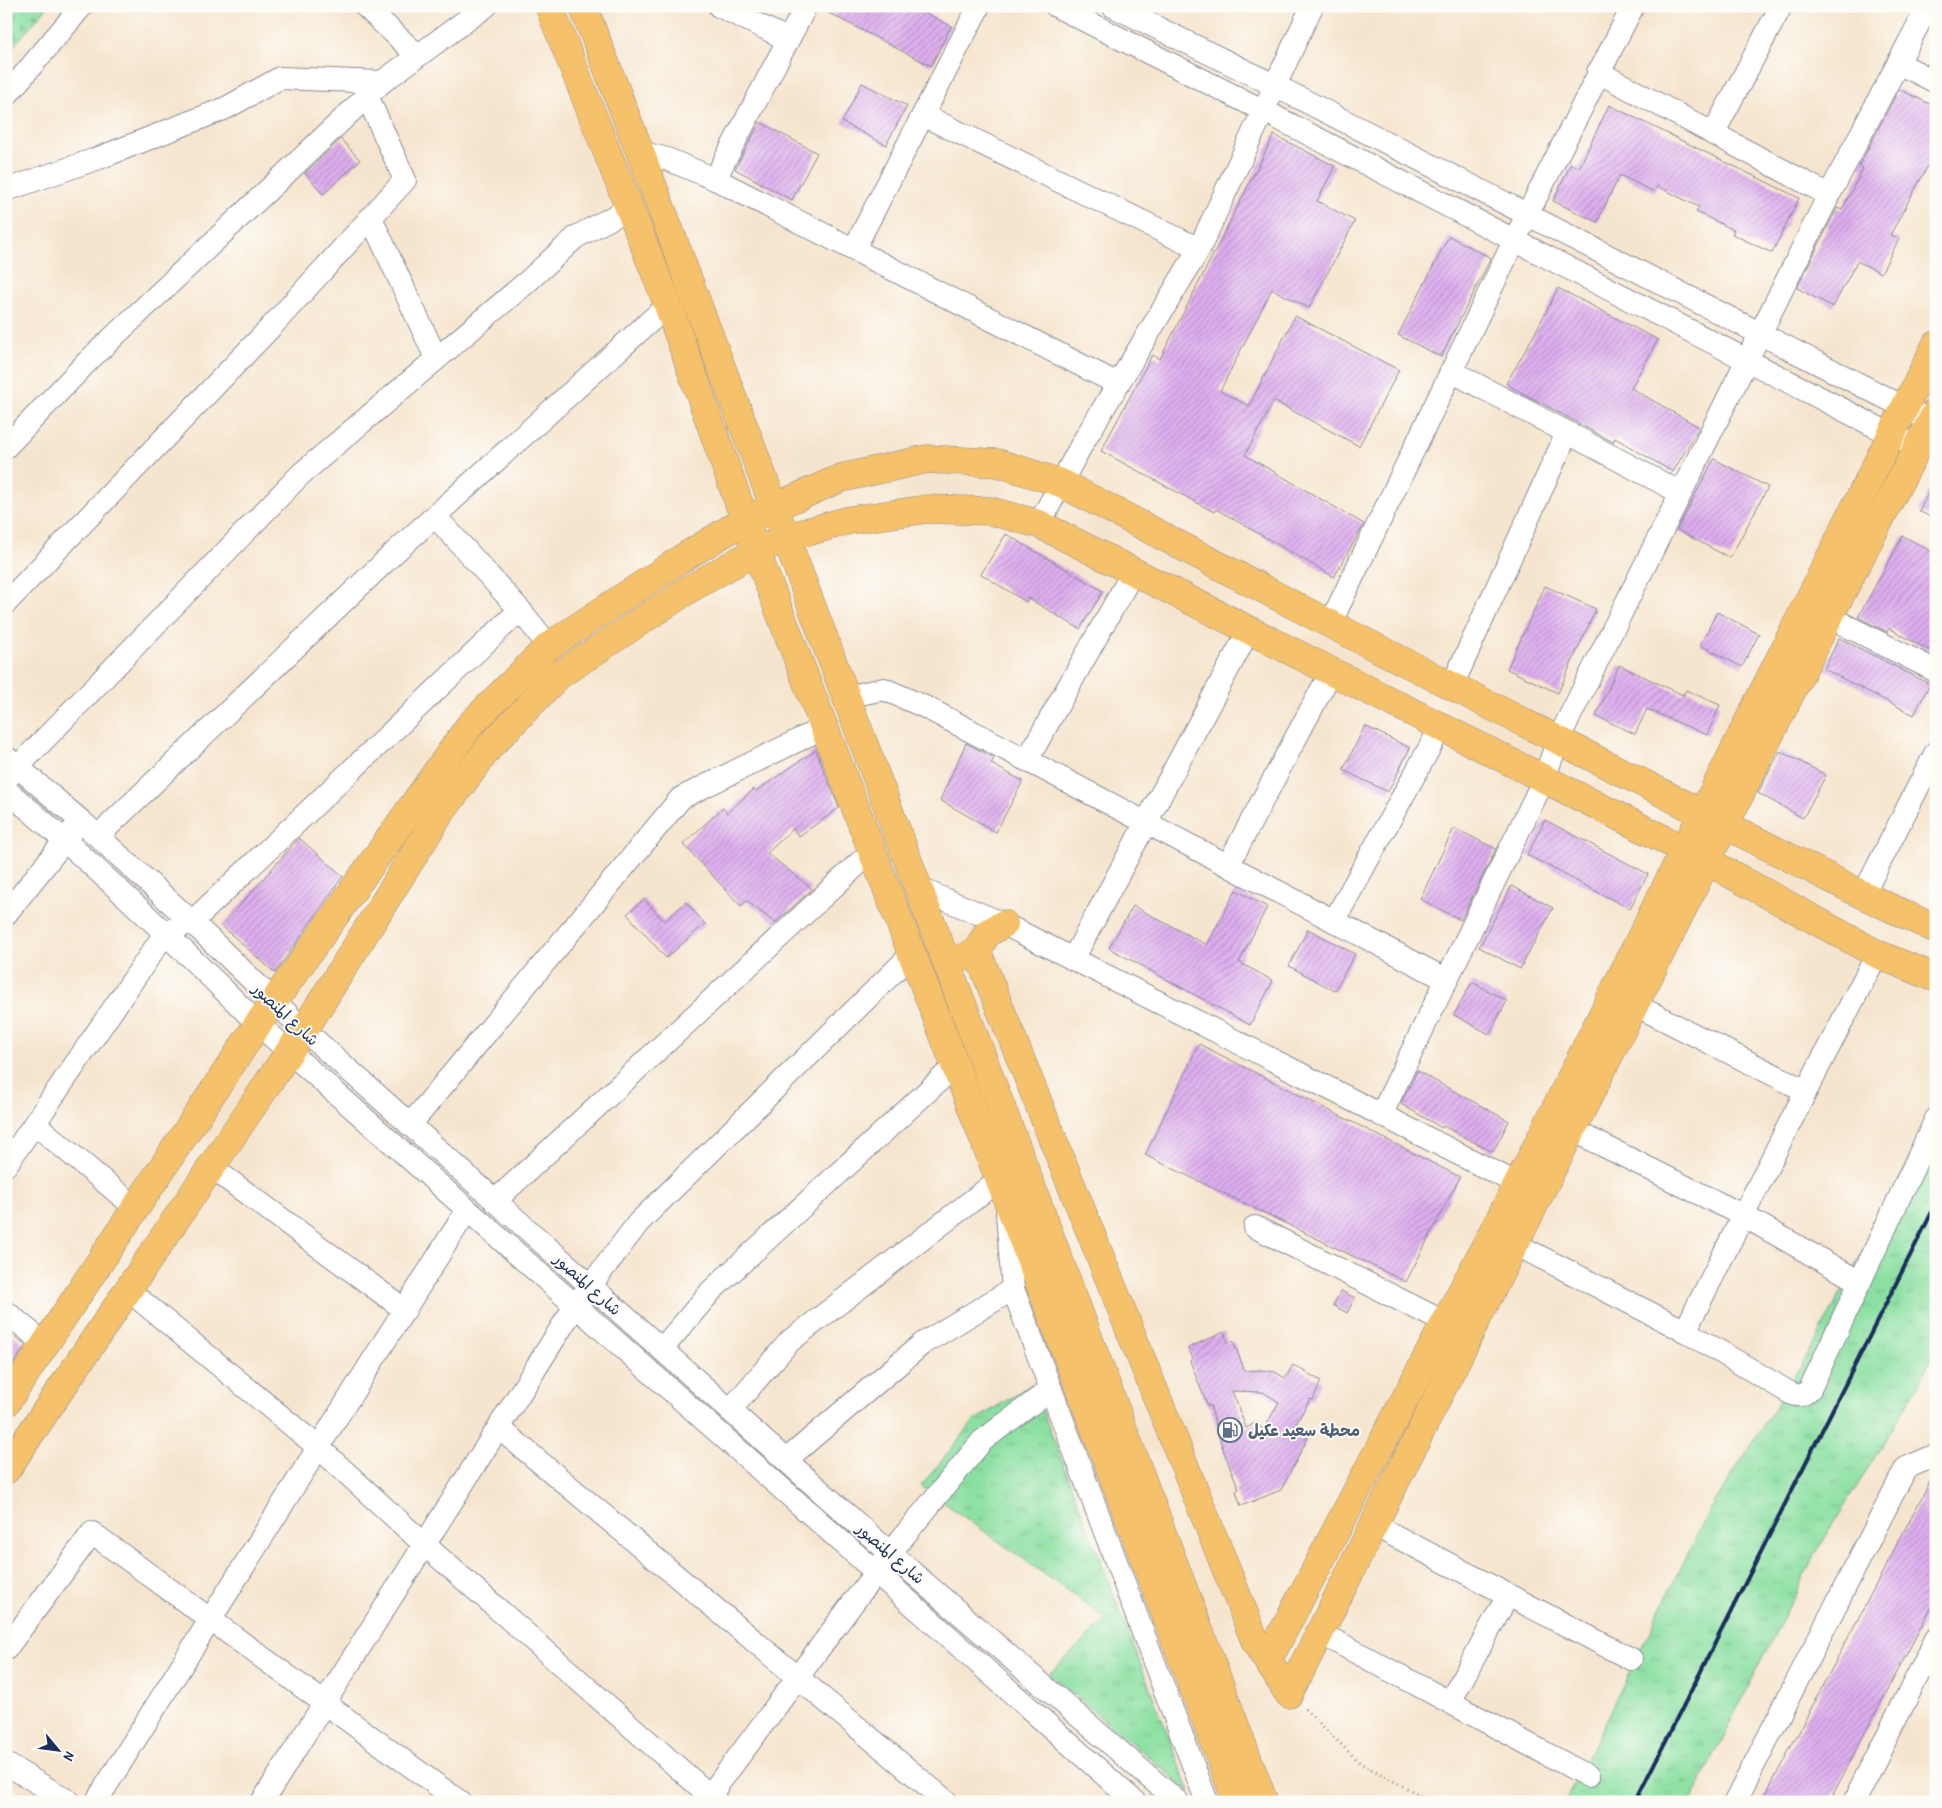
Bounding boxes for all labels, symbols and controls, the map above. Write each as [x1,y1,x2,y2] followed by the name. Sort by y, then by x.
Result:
[246,976,324,1051] street label: شارع المنصور
[548,1247,626,1321] street label: شارع المنصور
[1217,1417,1243,1443] fuel station icon: محطة سعيد عكيل
[1248,1419,1360,1441] place label: محطة سعيد عكيل
[850,1516,930,1589] street label: شارع المنصور
[32,1726,82,1776] north arrow
[59,1749,80,1765] text: N

